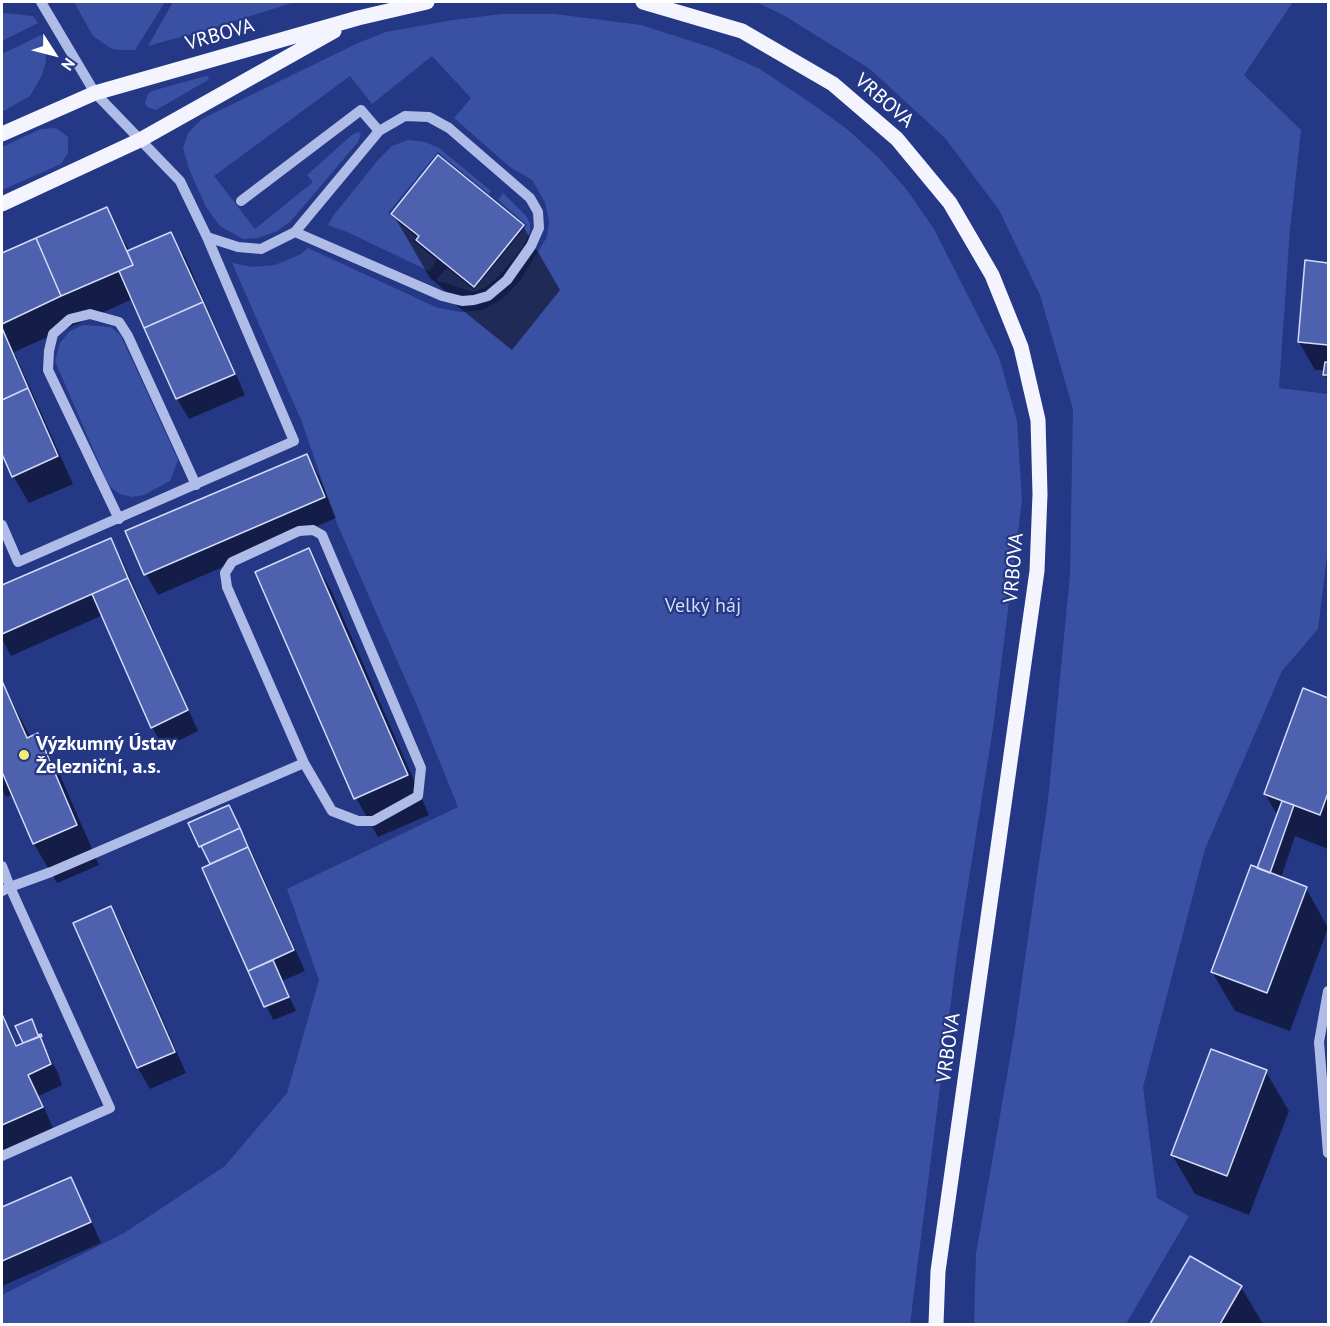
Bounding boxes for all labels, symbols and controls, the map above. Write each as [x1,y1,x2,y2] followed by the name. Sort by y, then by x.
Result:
[183,14,257,56] street label: VRBOVA
[24,24,84,84] north arrow
[57,54,80,75] text: N
[850,69,918,133] street label: VRBOVA
[999,532,1029,604] street label: VRBOVA
[665,594,741,618] park label: Velký háj
[36,732,176,779] place label: Výzkumný Ústav Železniční, a.s.
[17,748,31,762] marker: Výzkumný Ústav Železniční, a.s.
[932,1012,966,1084] street label: VRBOVA

